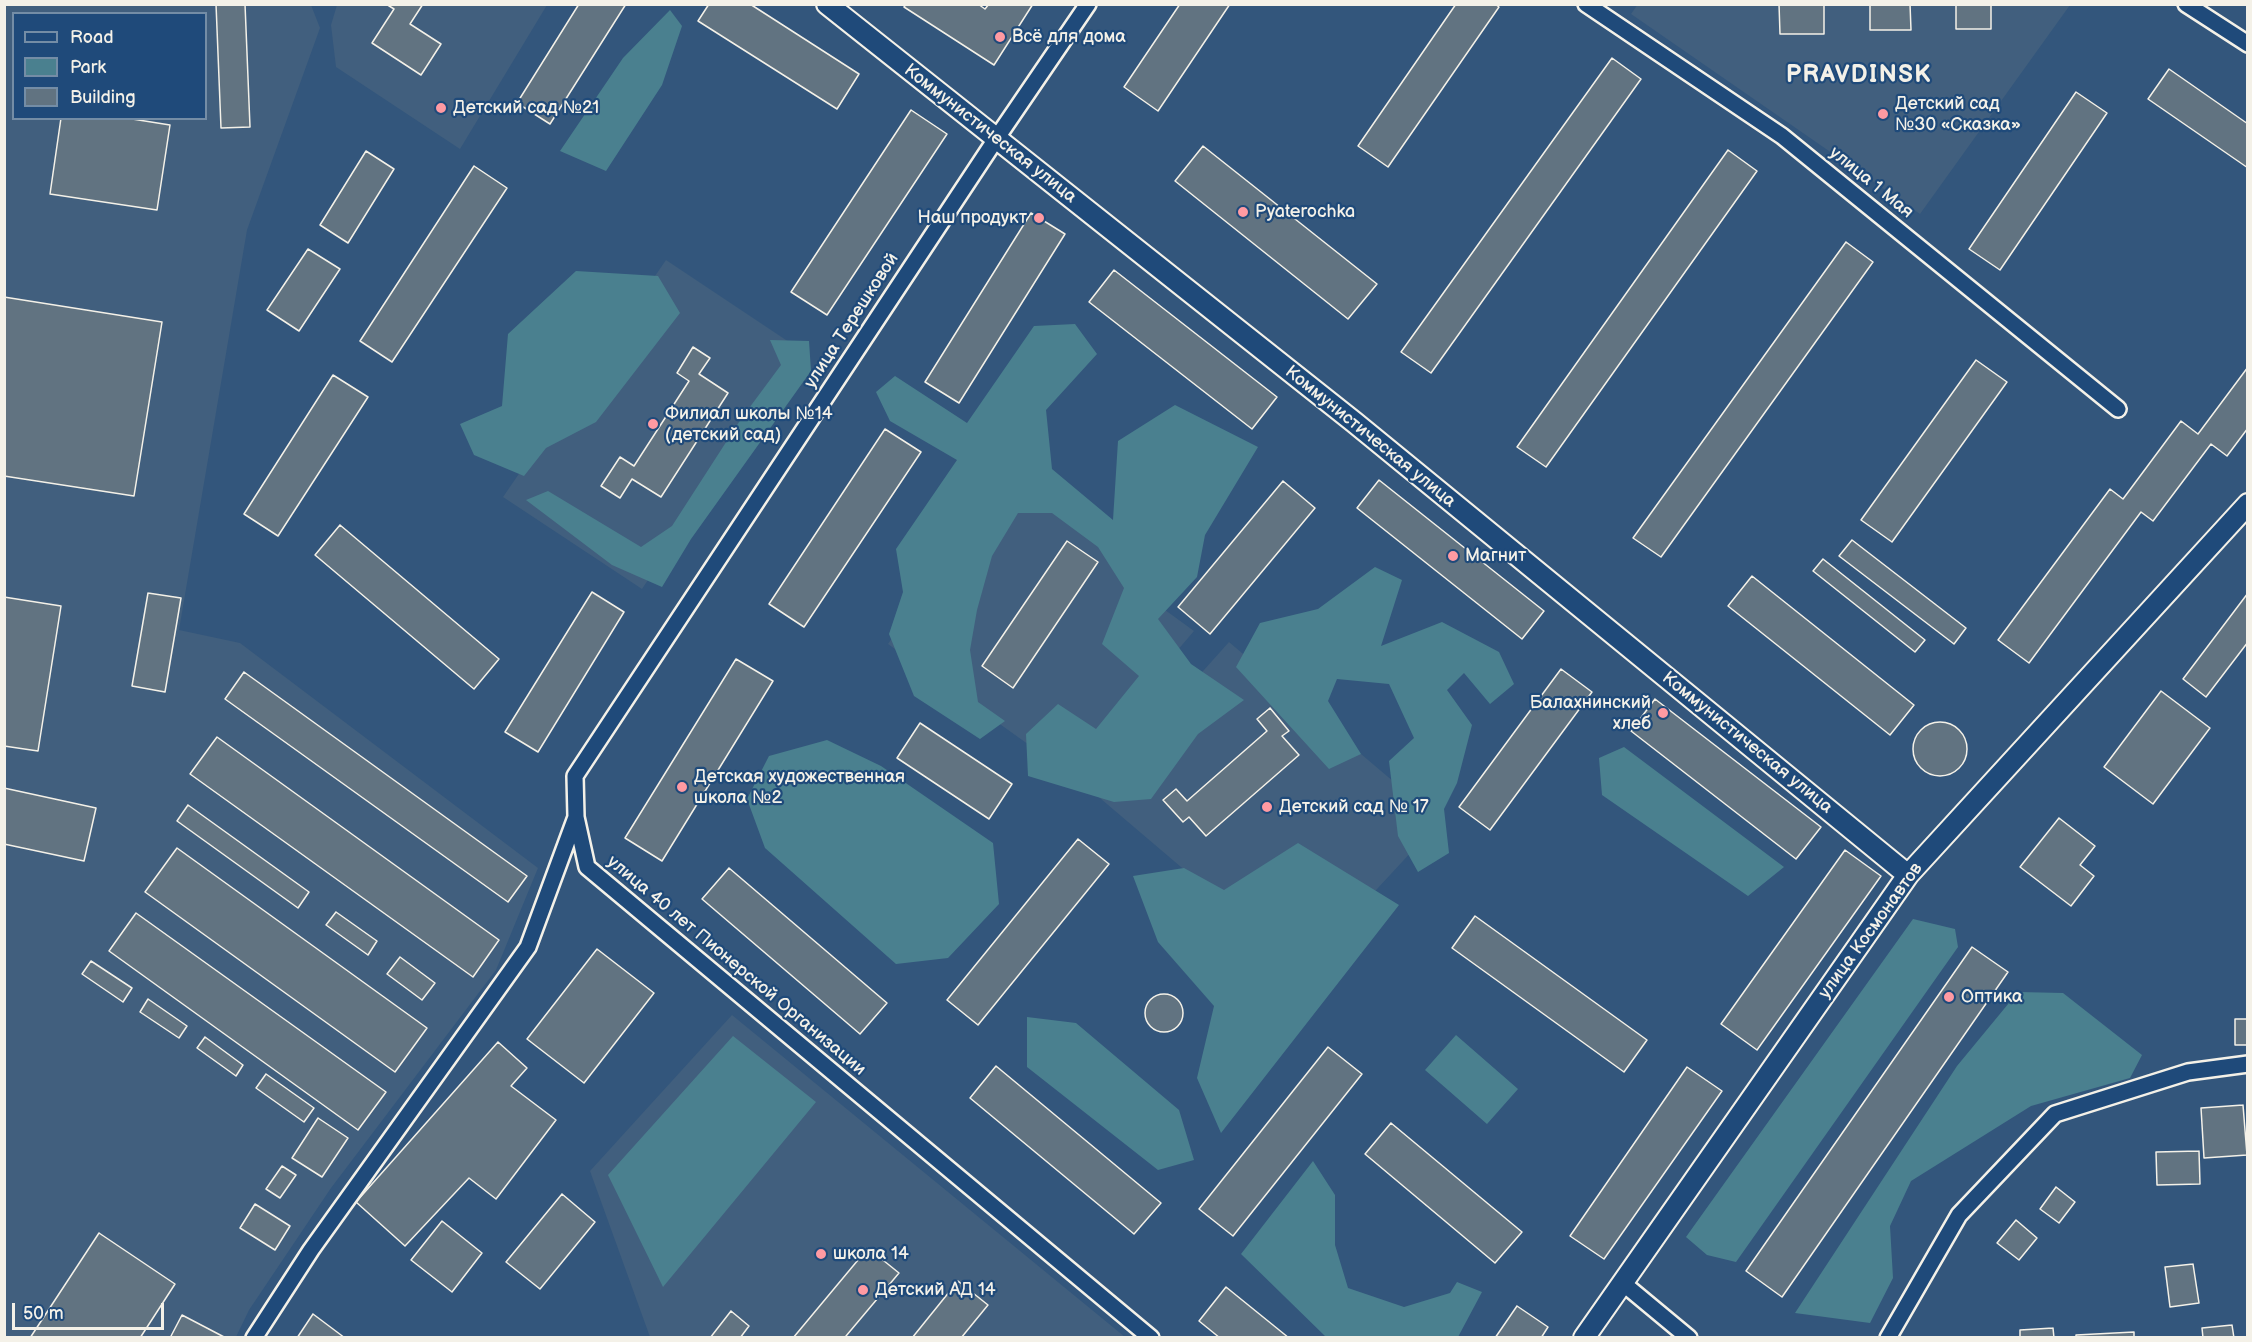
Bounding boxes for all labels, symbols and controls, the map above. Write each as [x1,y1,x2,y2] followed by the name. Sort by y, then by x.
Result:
[12,12,207,120] legend
[1012,26,1126,48] place label: Всё для дома
[70,27,114,48] text: Road
[993,30,1007,44] marker: Всё для дома
[70,57,106,78] text: Park
[899,60,1081,208] street label: Коммунистическая улица
[1786,62,1932,90] district label: PRAVDINSK
[70,87,136,108] text: Building
[1895,93,2021,136] place label: Детский сад №30 «Сказка»
[453,97,599,119] place label: Детский сад №21
[434,101,448,115] marker: Детский сад №21
[1876,107,1890,121] marker: Детский сад №30 «Сказка»
[1825,142,1917,224] street label: улица 1 Мая
[1255,201,1355,223] place label: Pyaterochka
[1236,205,1250,219] marker: Pyaterochka
[918,207,1027,229] place label: Наш продукт
[1032,211,1046,225] marker: Наш продукт
[800,249,904,393] street label: улица Терешковой
[1280,362,1460,512] street label: Коммунистическая улица
[665,403,833,446] place label: Филиал школы №14 (детский сад)
[646,417,660,431] marker: Филиал школы №14 (детский сад)
[1465,545,1526,567] place label: Магнит
[1446,549,1460,563] marker: Магнит
[1657,668,1837,818] street label: Коммунистическая улица
[1530,692,1651,734] place label: Балахнинский хлеб
[1656,706,1670,720] marker: Балахнинский хлеб
[694,766,905,808] place label: Детская художественная школа №2
[675,780,689,794] marker: Детская художественная школа №2
[1279,796,1429,818] place label: Детский сад № 17
[1260,800,1274,814] marker: Детский сад № 17
[602,851,870,1081] street label: улица 40 лет Пионерской Организации
[1814,859,1928,1003] street label: улица Космонавтов
[1961,986,2023,1008] place label: Оптика
[1942,990,1956,1004] marker: Оптика
[833,1243,909,1265] place label: школа 14
[814,1247,828,1261] marker: школа 14
[875,1279,996,1301] place label: Детский АД 14
[856,1283,870,1297] marker: Детский АД 14
[15,1291,166,1329] scale bar
[23,1303,64,1324] text: 50 m

